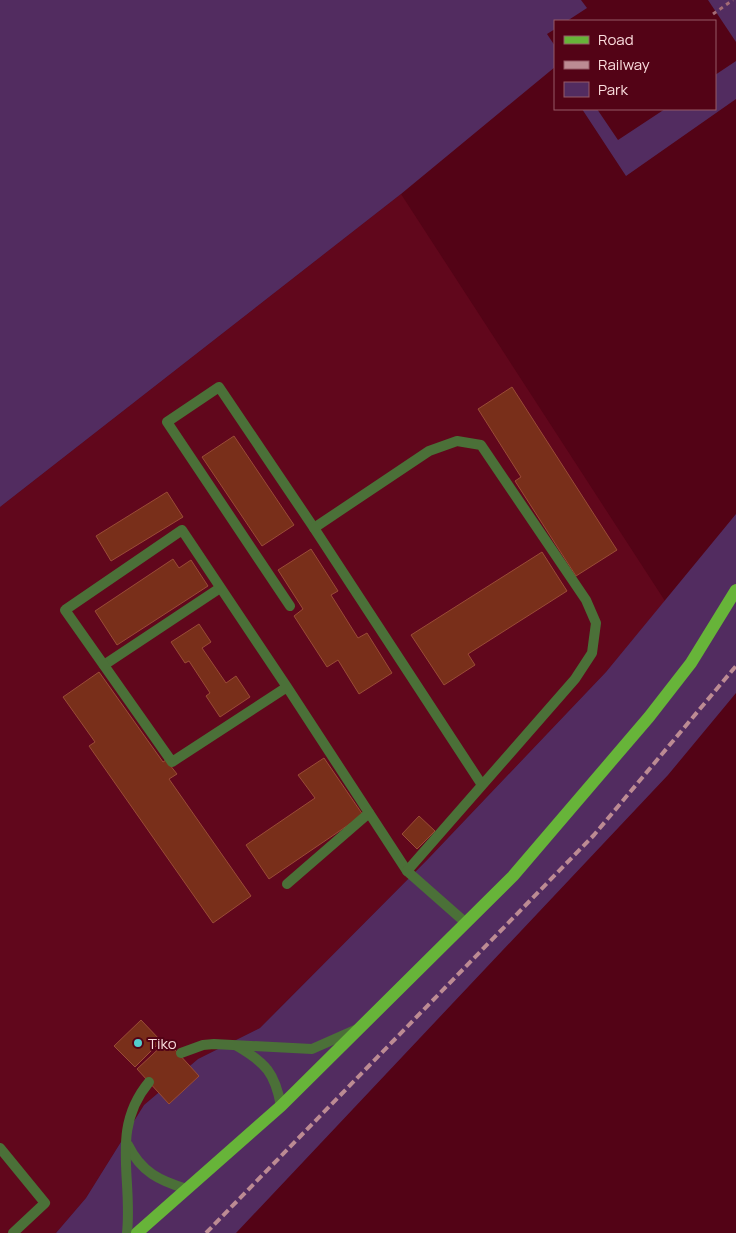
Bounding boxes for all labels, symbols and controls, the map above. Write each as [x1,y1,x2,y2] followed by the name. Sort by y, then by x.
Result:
[554,20,716,110] legend
[598,29,634,50] text: Road
[598,54,650,75] text: Railway
[598,79,628,100] text: Park
[148,1033,177,1054] place label: Tiko
[132,1037,144,1049] marker: Tiko

